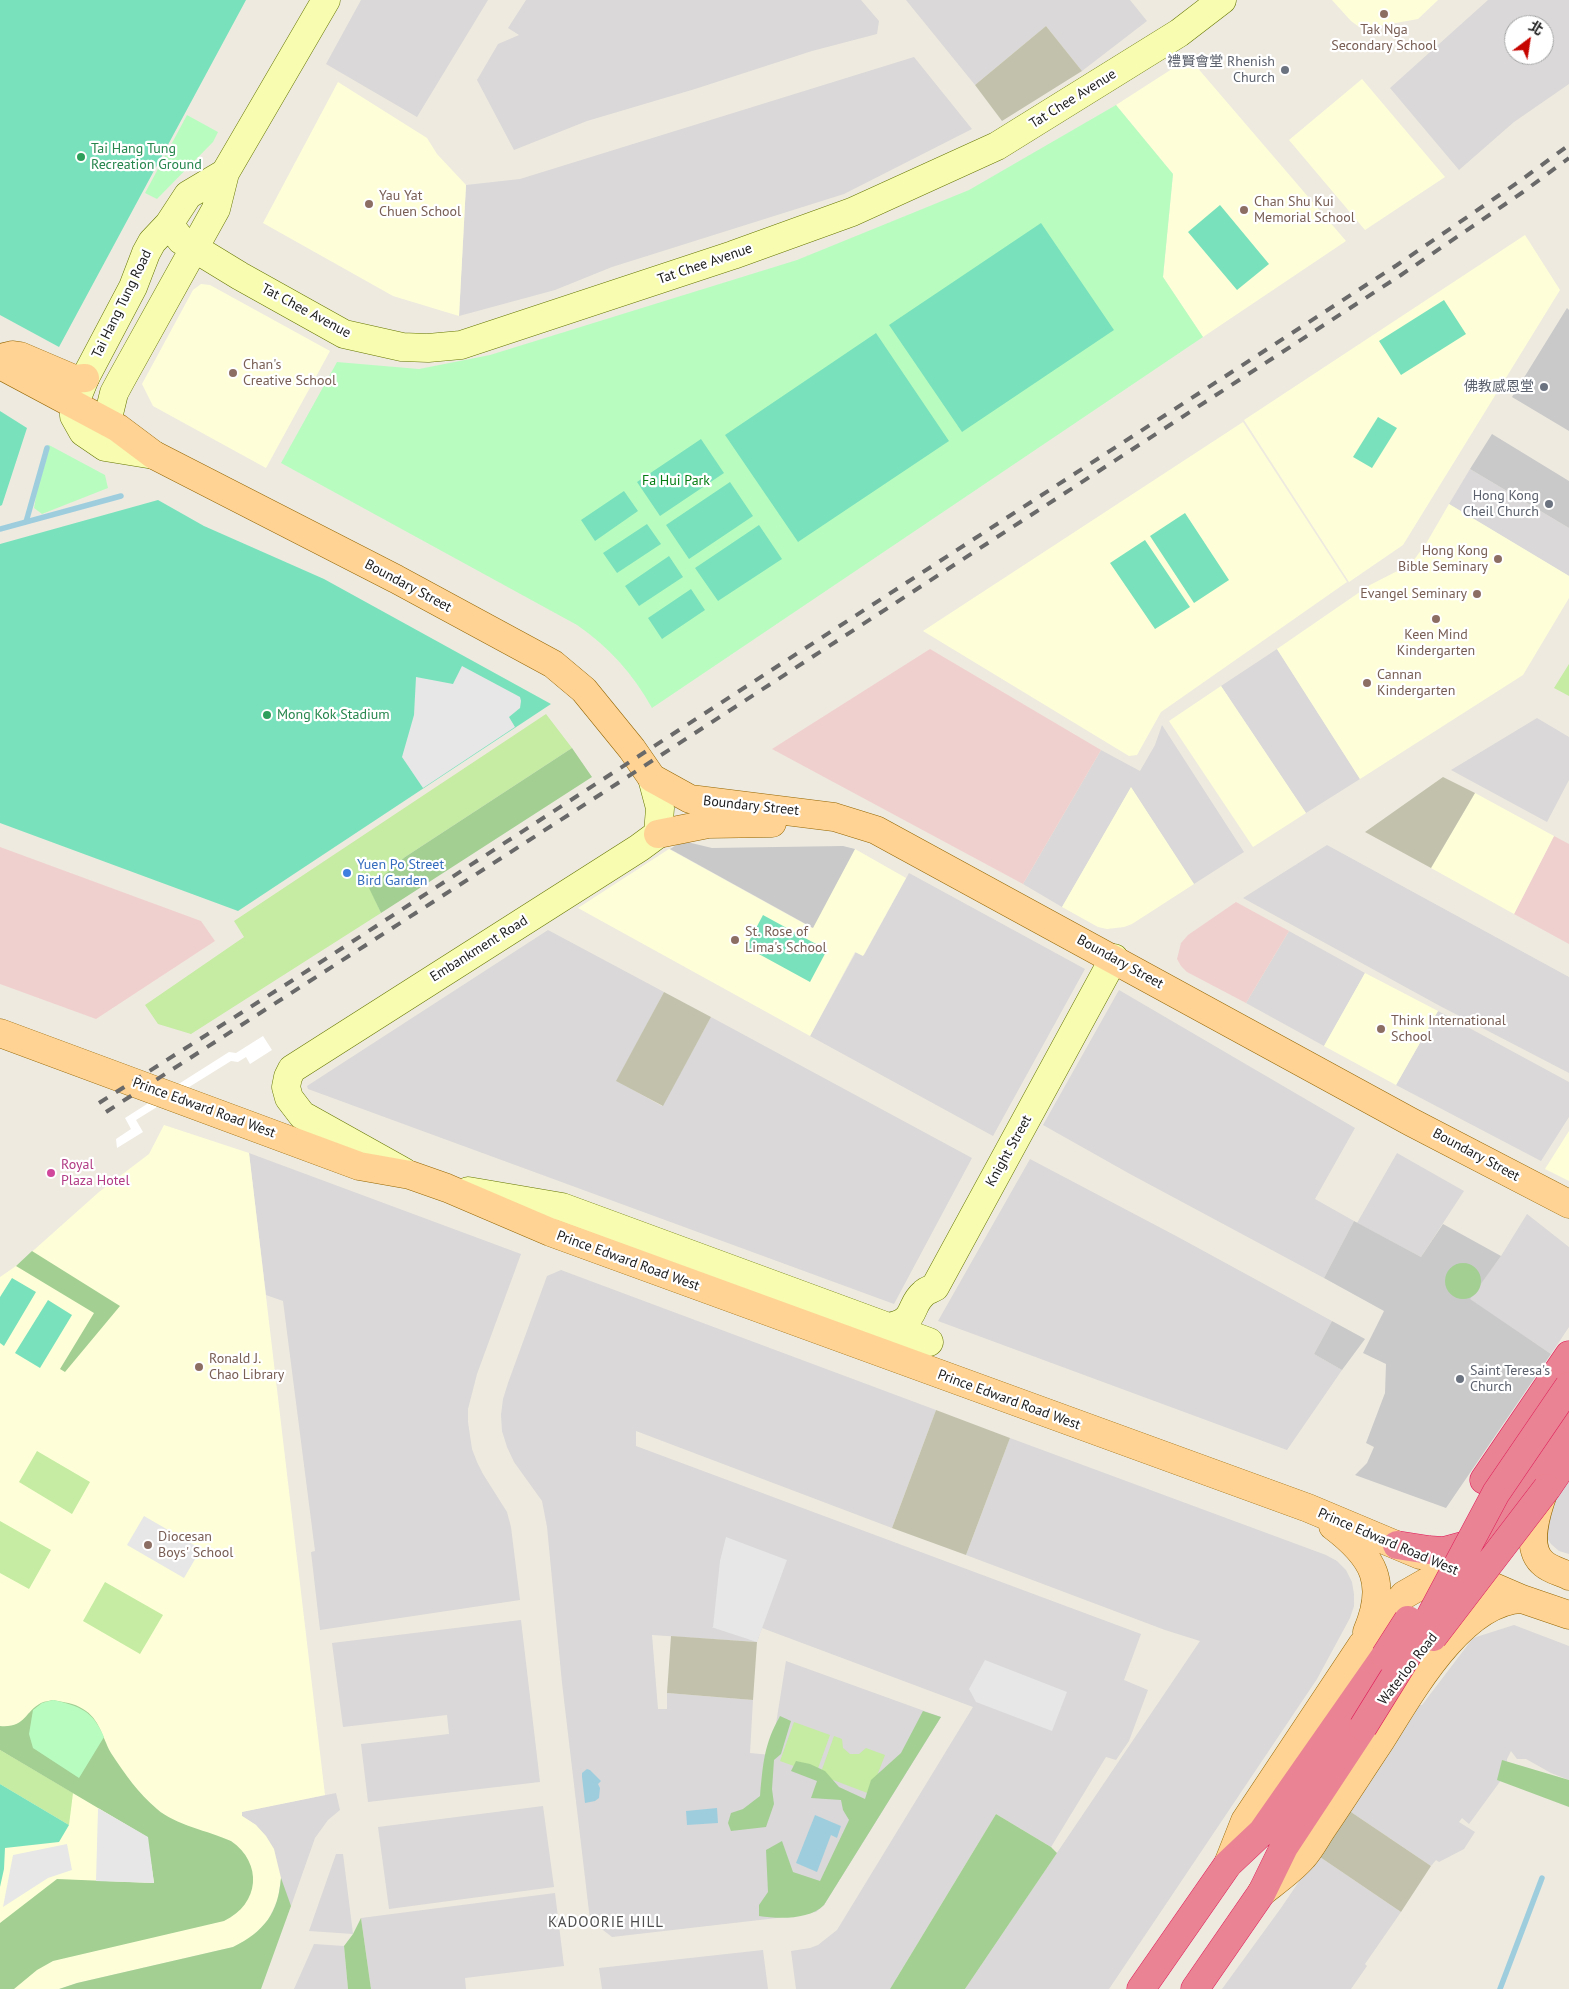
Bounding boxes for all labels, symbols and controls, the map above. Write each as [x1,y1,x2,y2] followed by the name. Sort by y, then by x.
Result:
[1378,8,1390,20] marker: Tak Nga Secondary School
[1504,15,1554,65] north arrow
[1526,17,1547,39] text: 北
[1331,22,1437,54] place label: Tak Nga Secondary School
[1167,54,1275,86] place label: 禮賢會堂 Rhenish Church
[1279,64,1291,76] marker: 禮賢會堂 Rhenish Church
[1027,66,1119,132] street label: Tat Chee Avenue
[91,141,202,174] place label: Tai Hang Tung Recreation Ground
[75,151,87,163] marker: Tai Hang Tung Recreation Ground
[379,188,461,220] place label: Yau Yat Chuen School
[1254,194,1355,226] place label: Chan Shu Kui Memorial School
[363,198,375,210] marker: Yau Yat Chuen School
[1238,204,1250,216] marker: Chan Shu Kui Memorial School
[656,240,754,288] street label: Tat Chee Avenue
[88,247,156,361] street label: Tai Hang Tung Road
[258,280,354,342] street label: Tat Chee Avenue
[243,357,336,390] place label: Chan's Creative School
[227,367,239,379] marker: Chan's Creative School
[1464,379,1534,395] place label: 佛教感恩堂
[1538,381,1550,393] marker: 佛教感恩堂
[642,473,710,489] park label: Fa Hui Park
[1463,488,1539,520] place label: Hong Kong Cheil Church
[1543,498,1555,510] marker: Hong Kong Cheil Church
[1398,543,1488,576] place label: Hong Kong Bible Seminary
[1492,553,1504,565] marker: Hong Kong Bible Seminary
[362,556,454,616] street label: Boundary Street
[1360,586,1467,602] place label: Evangel Seminary
[1471,588,1483,600] marker: Evangel Seminary
[1430,613,1442,625] marker: Keen Mind Kindergarten
[1397,627,1475,660] place label: Keen Mind Kindergarten
[1377,667,1455,700] place label: Cannan Kindergarten
[1361,677,1373,689] marker: Cannan Kindergarten
[277,707,390,723] place label: Mong Kok Stadium
[261,709,273,721] marker: Mong Kok Stadium
[702,793,800,819] street label: Boundary Street
[357,857,444,890] place label: Yuen Po Street Bird Garden
[341,867,353,879] marker: Yuen Po Street Bird Garden
[427,912,531,986] street label: Embankment Road
[745,924,827,956] place label: St. Rose of Lima's School
[1074,931,1166,993] street label: Boundary Street
[729,934,741,946] marker: St. Rose of Lima's School
[1391,1013,1506,1046] place label: Think International School
[1375,1023,1387,1035] marker: Think International School
[130,1074,278,1142] street label: Prince Edward Road West
[983,1112,1035,1190] street label: Knight Street
[1430,1125,1522,1185] street label: Boundary Street
[61,1157,130,1190] place label: Royal Plaza Hotel
[45,1167,57,1179] marker: Royal Plaza Hotel
[554,1227,702,1295] street label: Prince Edward Road West
[209,1351,284,1384] place label: Ronald J. Chao Library
[193,1361,205,1373] marker: Ronald J. Chao Library
[1470,1363,1550,1395] place label: Saint Teresa's Church
[935,1366,1083,1434] street label: Prince Edward Road West
[1454,1373,1466,1385] marker: Saint Teresa's Church
[1315,1505,1461,1579] street label: Prince Edward Road West
[158,1529,233,1561] place label: Diocesan Boys' School
[142,1539,154,1551] marker: Diocesan Boys' School
[1375,1630,1441,1708] street label: Waterloo Road
[546,1914,666,1932] district label: KADOORIE HILL

